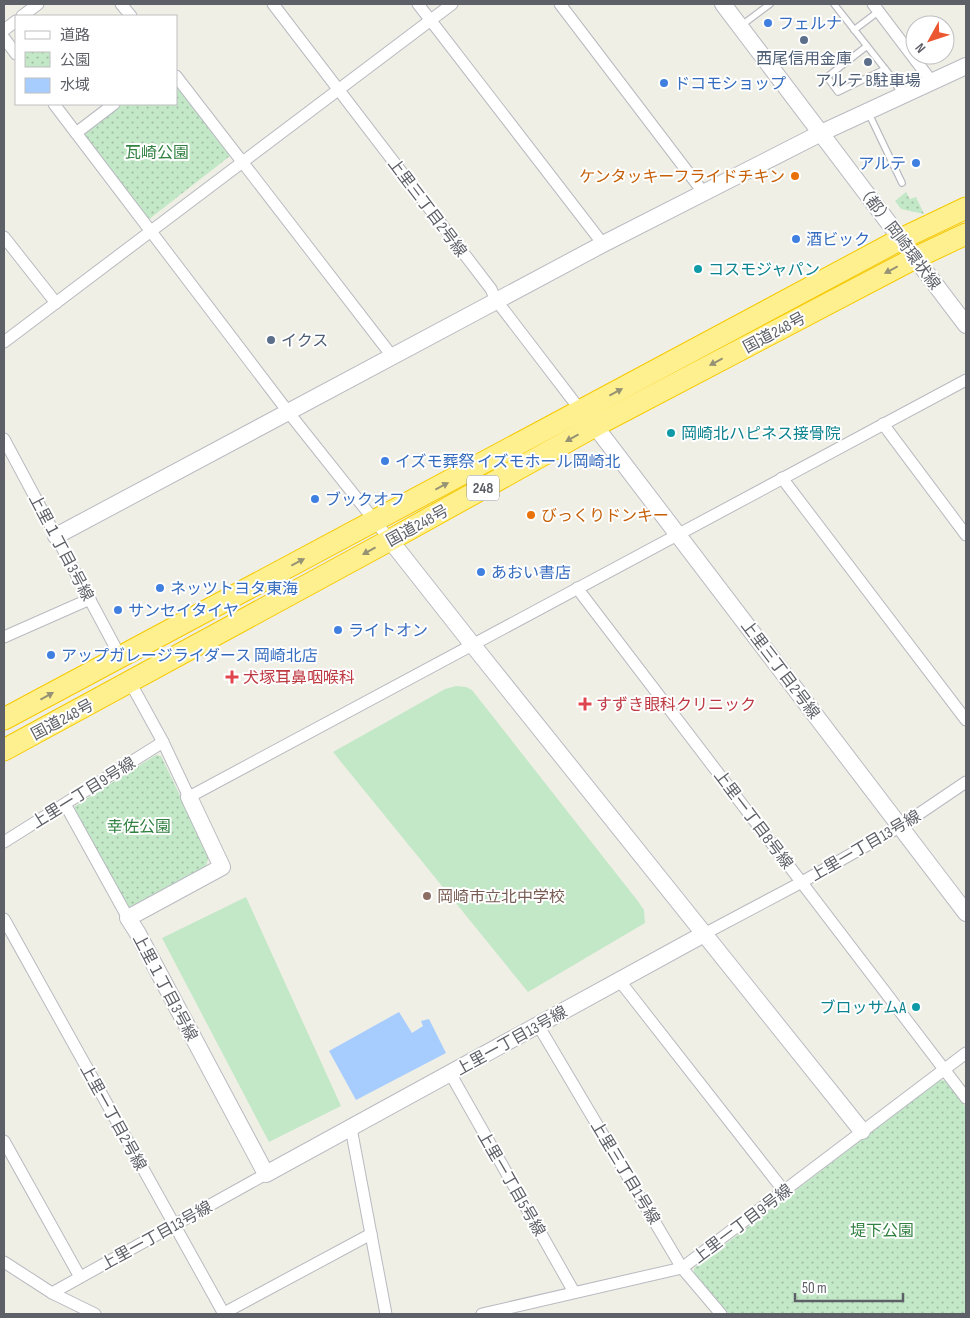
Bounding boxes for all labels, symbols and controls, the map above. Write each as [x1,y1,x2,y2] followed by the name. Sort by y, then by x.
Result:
[15,15,178,105] legend
[778,15,842,34] place label: フェルナ
[905,15,955,65] north arrow
[762,17,774,29] marker: フェルナ
[60,26,90,45] text: 道路
[798,34,810,46] marker: 西尾信用金庫
[912,40,929,56] text: N
[756,50,852,69] place label: 西尾信用金庫
[60,51,90,70] text: 公園
[862,56,874,68] marker: アルテ B駐車場
[815,72,921,91] place label: アルテ B駐車場
[674,75,786,94] place label: ドコモショップ
[60,76,90,95] text: 水域
[658,77,670,89] marker: ドコモショップ
[125,144,189,163] park label: 瓦崎公園
[384,155,470,261] street label: 上里三丁目2号線
[858,155,906,174] place label: アルテ
[910,157,922,169] marker: アルテ
[579,168,785,187] place label: ケンタッキーフライドチキン
[789,170,801,182] marker: ケンタッキーフライドチキン
[852,180,944,294] street label: （都）岡崎環状線
[806,231,870,250] place label: 酒ビック
[790,233,802,245] marker: 酒ビック
[708,261,820,280] place label: コスモジャパン
[692,263,704,275] marker: コスモジャパン
[884,266,898,274] one-way arrow
[740,309,809,358] street label: 国道248号
[281,332,328,351] place label: イクス
[265,334,277,346] marker: イクス
[709,358,723,366] one-way arrow
[609,388,622,397] one-way arrow
[681,425,841,444] place label: 岡崎北ハピネス接骨院
[665,427,677,439] marker: 岡崎北ハピネス接骨院
[565,434,580,442] one-way arrow
[395,452,621,472] place label: イズモ葬祭 イズモホール岡崎北
[379,455,391,467] marker: イズモ葬祭 イズモホール岡崎北
[467,476,499,500] road number: 248
[434,482,449,490] one-way arrow
[24,491,97,605] street label: 上里１丁目3号線
[325,491,405,510] place label: ブックオフ
[309,493,321,505] marker: ブックオフ
[383,501,452,551] street label: 国道248号
[541,507,669,526] place label: びっくりドンキー
[525,509,537,521] marker: びっくりドンキー
[363,547,376,556] one-way arrow
[291,558,305,566] one-way arrow
[491,564,571,583] place label: あおい書店
[475,566,487,578] marker: あおい書店
[170,580,298,599] place label: ネッツトヨタ東海
[154,582,166,594] marker: ネッツトヨタ東海
[128,602,239,621] place label: サンセイタイヤ
[112,604,124,616] marker: サンセイタイヤ
[737,617,823,723] street label: 上里三丁目2号線
[348,622,428,641] place label: ライトオン
[332,624,344,636] marker: ライトオン
[61,647,318,666] place label: アップガレージライダース 岡崎北店
[45,649,57,661] marker: アップガレージライダース 岡崎北店
[243,669,355,688] place label: 犬塚耳鼻咽喉科
[225,670,239,684] marker: 犬塚耳鼻咽喉科
[39,692,54,700] one-way arrow
[28,696,97,745] street label: 国道248号
[596,696,756,715] place label: すずき眼科クリニック
[578,697,592,711] marker: すずき眼科クリニック
[28,754,139,833] street label: 上里一丁目9号線
[709,767,796,873] street label: 上里一丁目8号線
[807,807,924,886] street label: 上里一丁目13号線
[107,818,171,837] park label: 幸佐公園
[437,888,565,907] place label: 岡崎市立北中学校
[421,890,433,902] marker: 岡崎市立北中学校
[128,931,201,1045] street label: 上里１丁目3号線
[819,999,906,1018] place label: ブロッサムA
[910,1001,922,1013] marker: ブロッサムA
[453,1003,571,1080] street label: 上里一丁目13号線
[76,1061,150,1174] street label: 上里一丁目2号線
[586,1117,663,1228] street label: 上里三丁目1号線
[473,1128,549,1240] street label: 上里一丁目5号線
[690,1181,796,1268] street label: 上里一丁目9号線
[98,1198,216,1275] street label: 上里一丁目13号線
[850,1222,914,1241] park label: 堤下公園
[795,1270,902,1302] scale bar
[802,1279,827,1298] text: 50 m

